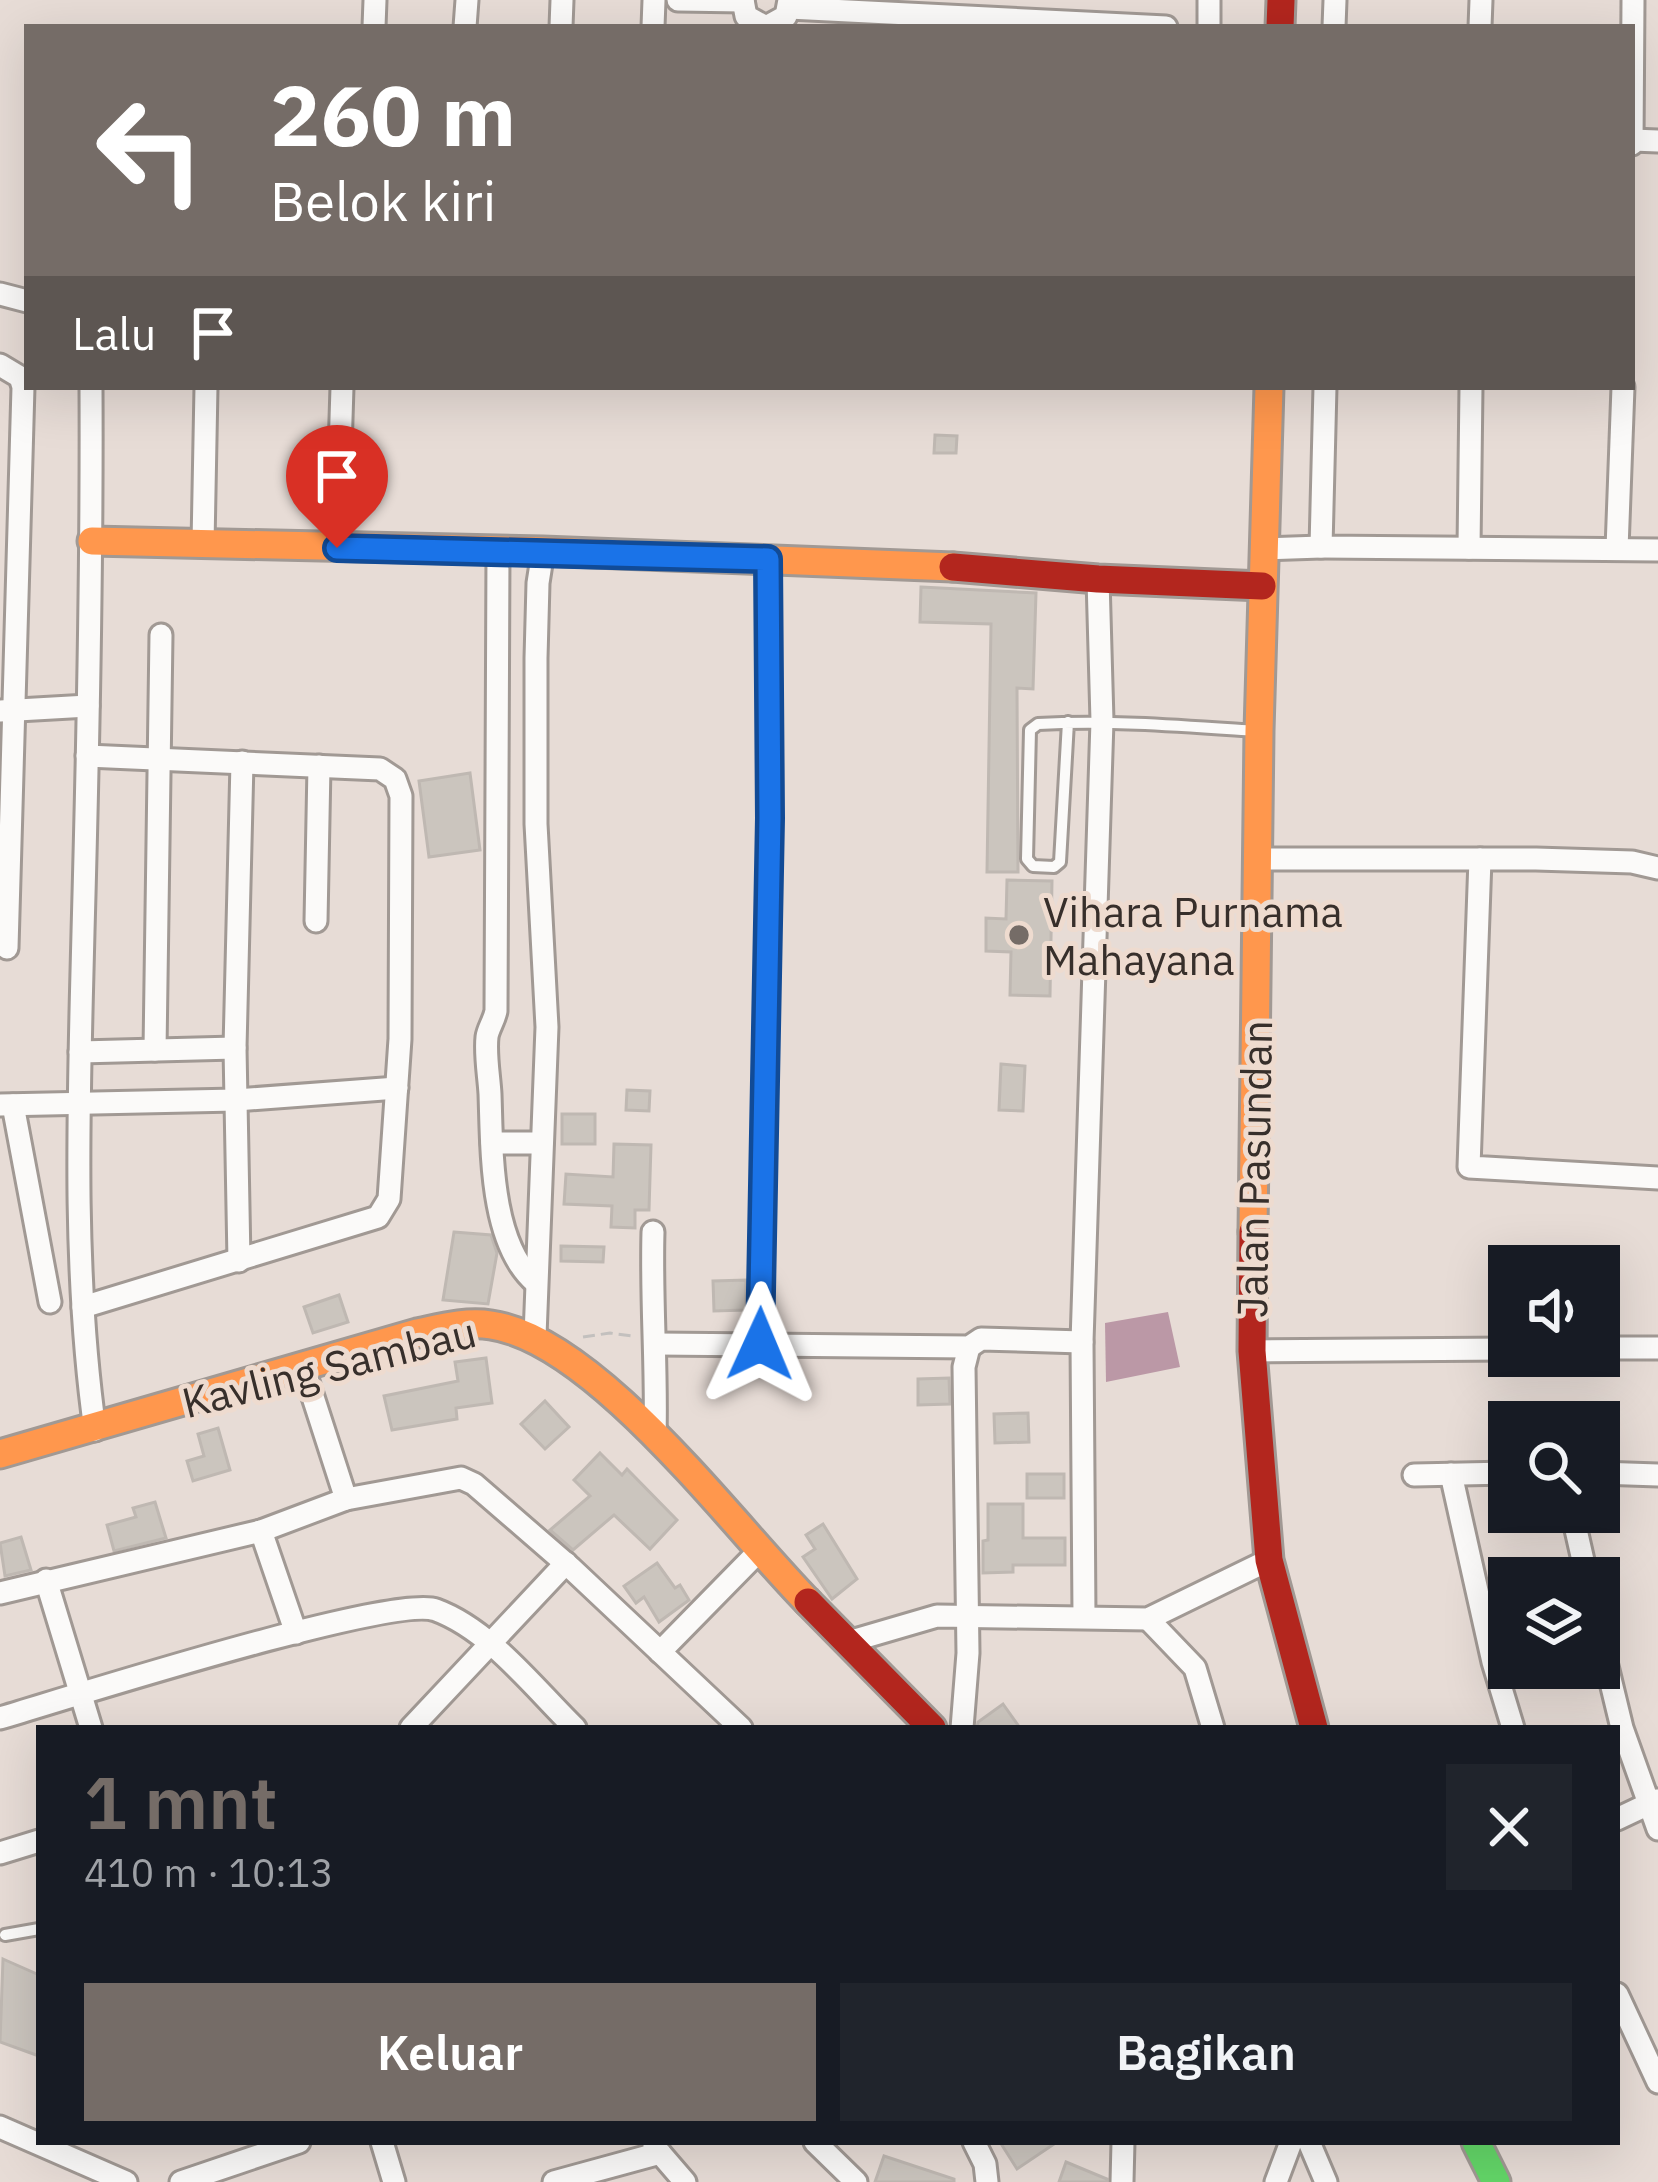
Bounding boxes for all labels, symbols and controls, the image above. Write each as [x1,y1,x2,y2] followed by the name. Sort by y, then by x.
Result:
[270,60,516,169] text: 260 m
[72,72,228,228] icon: left
[270,166,496,236] text: Belok kiri
[180,300,246,366] icon: arrive
[72,304,156,362] text: Lalu
[286,425,388,548] pin
[304,443,370,509] icon: arrive
[1043,884,1343,987] place label: Vihara Purnama Mahayana
[1006,922,1032,948] marker: Vihara Purnama Mahayana
[1224,1020,1284,1318] street label: Jalan Pasundan
[1488,1245,1620,1689] map controls
[1488,1245,1620,1377] button: sound
[697,1281,823,1407] position arrow
[176,1304,482,1430] street label: Kavling Sambau
[1488,1401,1620,1533] button: search
[1488,1557,1620,1689] button: layers
[84,1755,277,1849] text: 1 mnt
[1446,1764,1572,1890] button: close
[84,1847,334,1898] text: 410 m · 10:13
[84,1983,816,2121] button: Keluar
[840,1983,1572,2121] button: Bagikan

